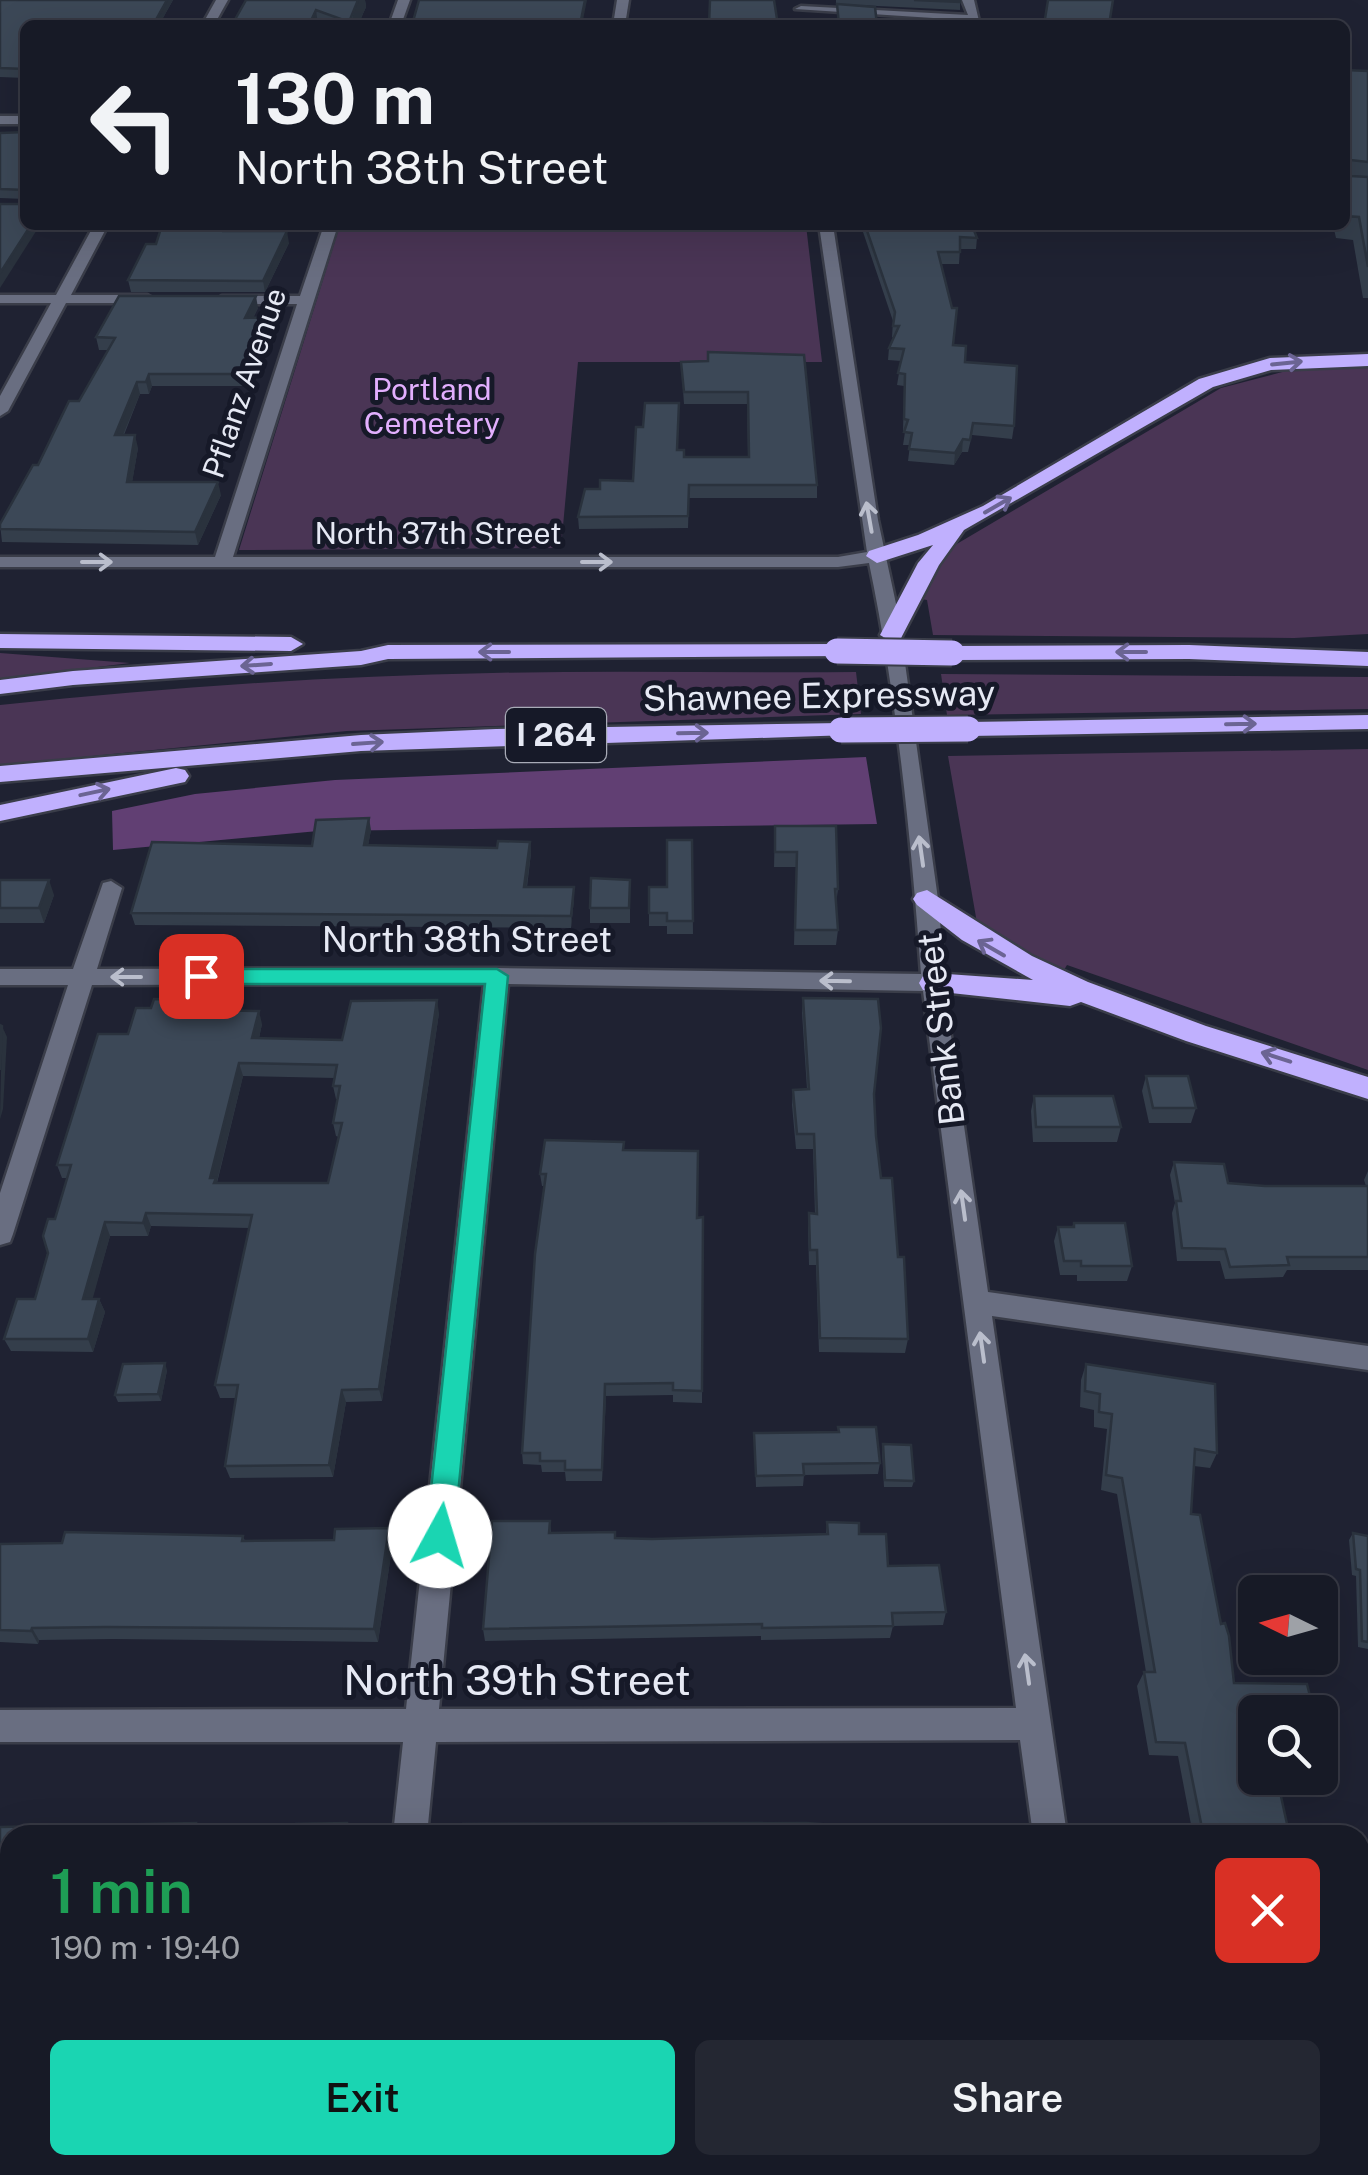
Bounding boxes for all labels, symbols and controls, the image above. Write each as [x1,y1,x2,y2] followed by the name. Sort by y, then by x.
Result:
[235,57,435,140] text: 130 m
[70,60,200,190] icon: left
[235,141,608,194] text: North 38th Street
[195,283,293,482] street label: Pflanz Avenue
[1271,353,1303,372] one-way arrow
[364,371,500,441] park label: Portland Cemetery
[983,494,1012,514] one-way arrow
[859,502,878,534] one-way arrow
[314,515,562,551] street label: North 37th Street
[80,552,113,572] one-way arrow
[580,552,613,572] one-way arrow
[479,642,512,662] one-way arrow
[1115,642,1148,662] one-way arrow
[241,656,273,675] one-way arrow
[642,672,996,719] street label: Shawnee Expressway
[506,708,606,762] road number: I 264
[1224,715,1256,734] one-way arrow
[677,723,709,742] one-way arrow
[352,733,384,752] one-way arrow
[78,781,110,800] one-way arrow
[911,835,929,868] one-way arrow
[322,919,612,960] street label: North 38th Street
[908,931,973,1128] street label: Bank Street
[159,934,244,1019] pin
[977,938,1006,958] one-way arrow
[174,949,229,1004] icon: arrive
[110,968,142,986] one-way arrow
[820,972,852,990] one-way arrow
[1260,1046,1292,1064] one-way arrow
[953,1190,971,1222] one-way arrow
[973,1331,991,1364] one-way arrow
[388,1484,492,1588] position arrow
[1238,1575,1338,1675] north arrow
[1238,1575,1338,1795] map controls
[1018,1653,1036,1686] one-way arrow
[343,1655,691,1704] street label: North 39th Street
[1238,1695,1338,1795] button: search
[50,1856,193,1927] text: 1 min
[1215,1858,1320,1963] button: close
[50,1929,240,1966] text: 190 m · 19:40
[50,2040,675,2155] button: Exit
[695,2040,1320,2155] button: Share

